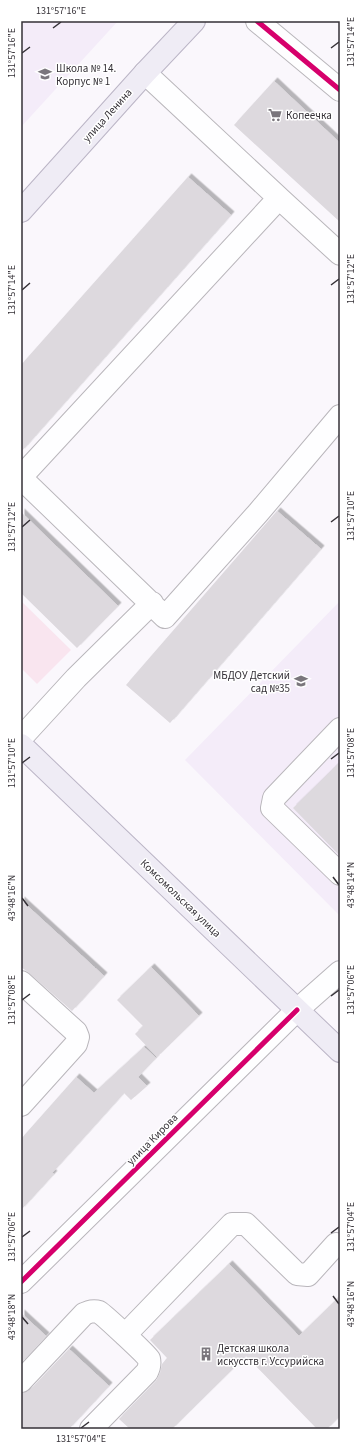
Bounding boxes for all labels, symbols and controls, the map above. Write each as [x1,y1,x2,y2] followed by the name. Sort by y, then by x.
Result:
[36,4,86,18] text: 131°57'16"E
[344,17,358,67] text: 131°57'14"E
[5,28,19,78] text: 131°57'16"E
[56,61,116,89] place label: Школа № 14. Корпус № 1
[37,66,53,82] school or university icon: Школа № 14. Корпус № 1
[79,85,136,145] street label: улица Ленина
[267,107,283,123] supermarket icon: Копеечка
[286,108,332,123] place label: Копеечка
[344,254,358,304] text: 131°57'12"E
[5,265,19,315] text: 131°57'14"E
[344,491,358,541] text: 131°57'10"E
[5,502,19,552] text: 131°57'12"E
[213,668,290,696] place label: МБДОУ Детский сад №35
[293,673,309,689] school or university icon: МБДОУ Детский сад №35
[344,728,358,778] text: 131°57'08"E
[5,738,19,788] text: 131°57'10"E
[137,856,224,941] street label: Комсомольская улица
[344,862,358,908] text: 43°48'14"N
[5,875,19,921] text: 43°48'16"N
[344,965,358,1015] text: 131°57'06"E
[5,975,19,1025] text: 131°57'08"E
[123,1110,181,1168] street label: улица Кирова
[344,1202,358,1252] text: 131°57'04"E
[5,1212,19,1262] text: 131°57'06"E
[344,1281,358,1327] text: 43°48'16"N
[5,1294,19,1340] text: 43°48'18"N
[217,1341,324,1369] place label: Детская школа искусств г. Уссурийска
[198,1346,214,1362] building icon: Детская школа искусств г. Уссурийска
[56,1432,106,1446] text: 131°57'04"E

